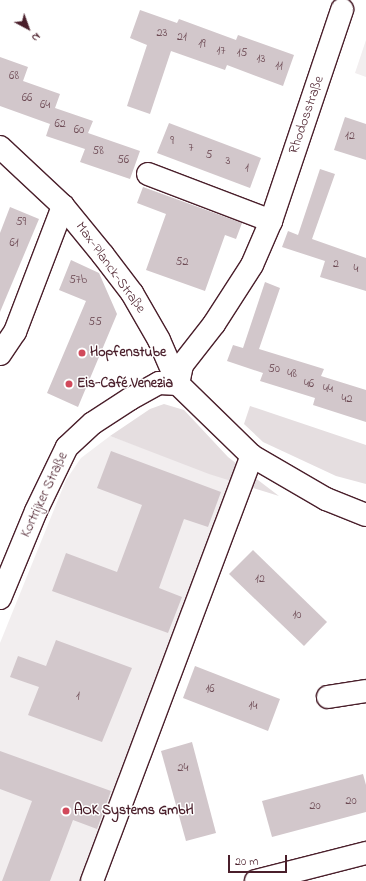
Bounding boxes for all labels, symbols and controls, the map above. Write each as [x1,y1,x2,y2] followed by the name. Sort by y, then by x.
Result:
[8,8,48,48] north arrow
[157,27,167,41] house number: 23
[28,29,44,46] text: N
[177,31,187,45] house number: 21
[198,38,206,52] house number: 19
[217,45,225,59] house number: 17
[237,47,247,61] house number: 15
[257,53,265,67] house number: 13
[275,60,283,74] house number: 11
[9,70,19,84] house number: 68
[286,74,328,156] street label: Rhodosstraße
[22,92,32,106] house number: 66
[40,99,50,113] house number: 64
[54,118,66,132] house number: 62
[74,124,84,138] house number: 60
[345,130,355,144] house number: 12
[170,135,174,149] house number: 9
[189,142,193,156] house number: 7
[92,145,104,159] house number: 58
[206,149,212,163] house number: 5
[117,154,129,168] house number: 56
[226,155,230,169] house number: 3
[245,162,249,176] house number: 1
[16,216,26,230] house number: 59
[71,219,149,317] street label: Max-Planck-Straße
[9,237,19,251] house number: 61
[176,256,188,270] house number: 52
[333,258,339,272] house number: 2
[354,263,358,277] house number: 4
[69,274,87,288] house number: 57b
[88,316,102,330] house number: 55
[90,345,166,361] place label: Hopfenstube
[77,348,87,358] marker: Hopfenstube
[268,363,280,377] house number: 50
[287,368,297,382] house number: 48
[77,376,173,392] place label: Eis-Café Venezia
[304,378,314,392] house number: 46
[64,379,74,389] marker: Eis-Café Venezia
[323,383,333,397] house number: 44
[342,393,352,407] house number: 42
[18,450,72,540] street label: Kortrijker Straße
[255,573,265,587] house number: 12
[293,609,301,623] house number: 10
[205,683,215,697] house number: 16
[76,690,80,704] house number: 1
[249,700,257,714] house number: 14
[178,762,188,776] house number: 24
[345,795,357,809] house number: 20
[309,800,321,814] house number: 20
[74,803,194,819] place label: AOK Systems GmbH
[61,806,71,816] marker: AOK Systems GmbH
[230,847,289,873] scale bar
[235,853,258,871] text: 20 m

